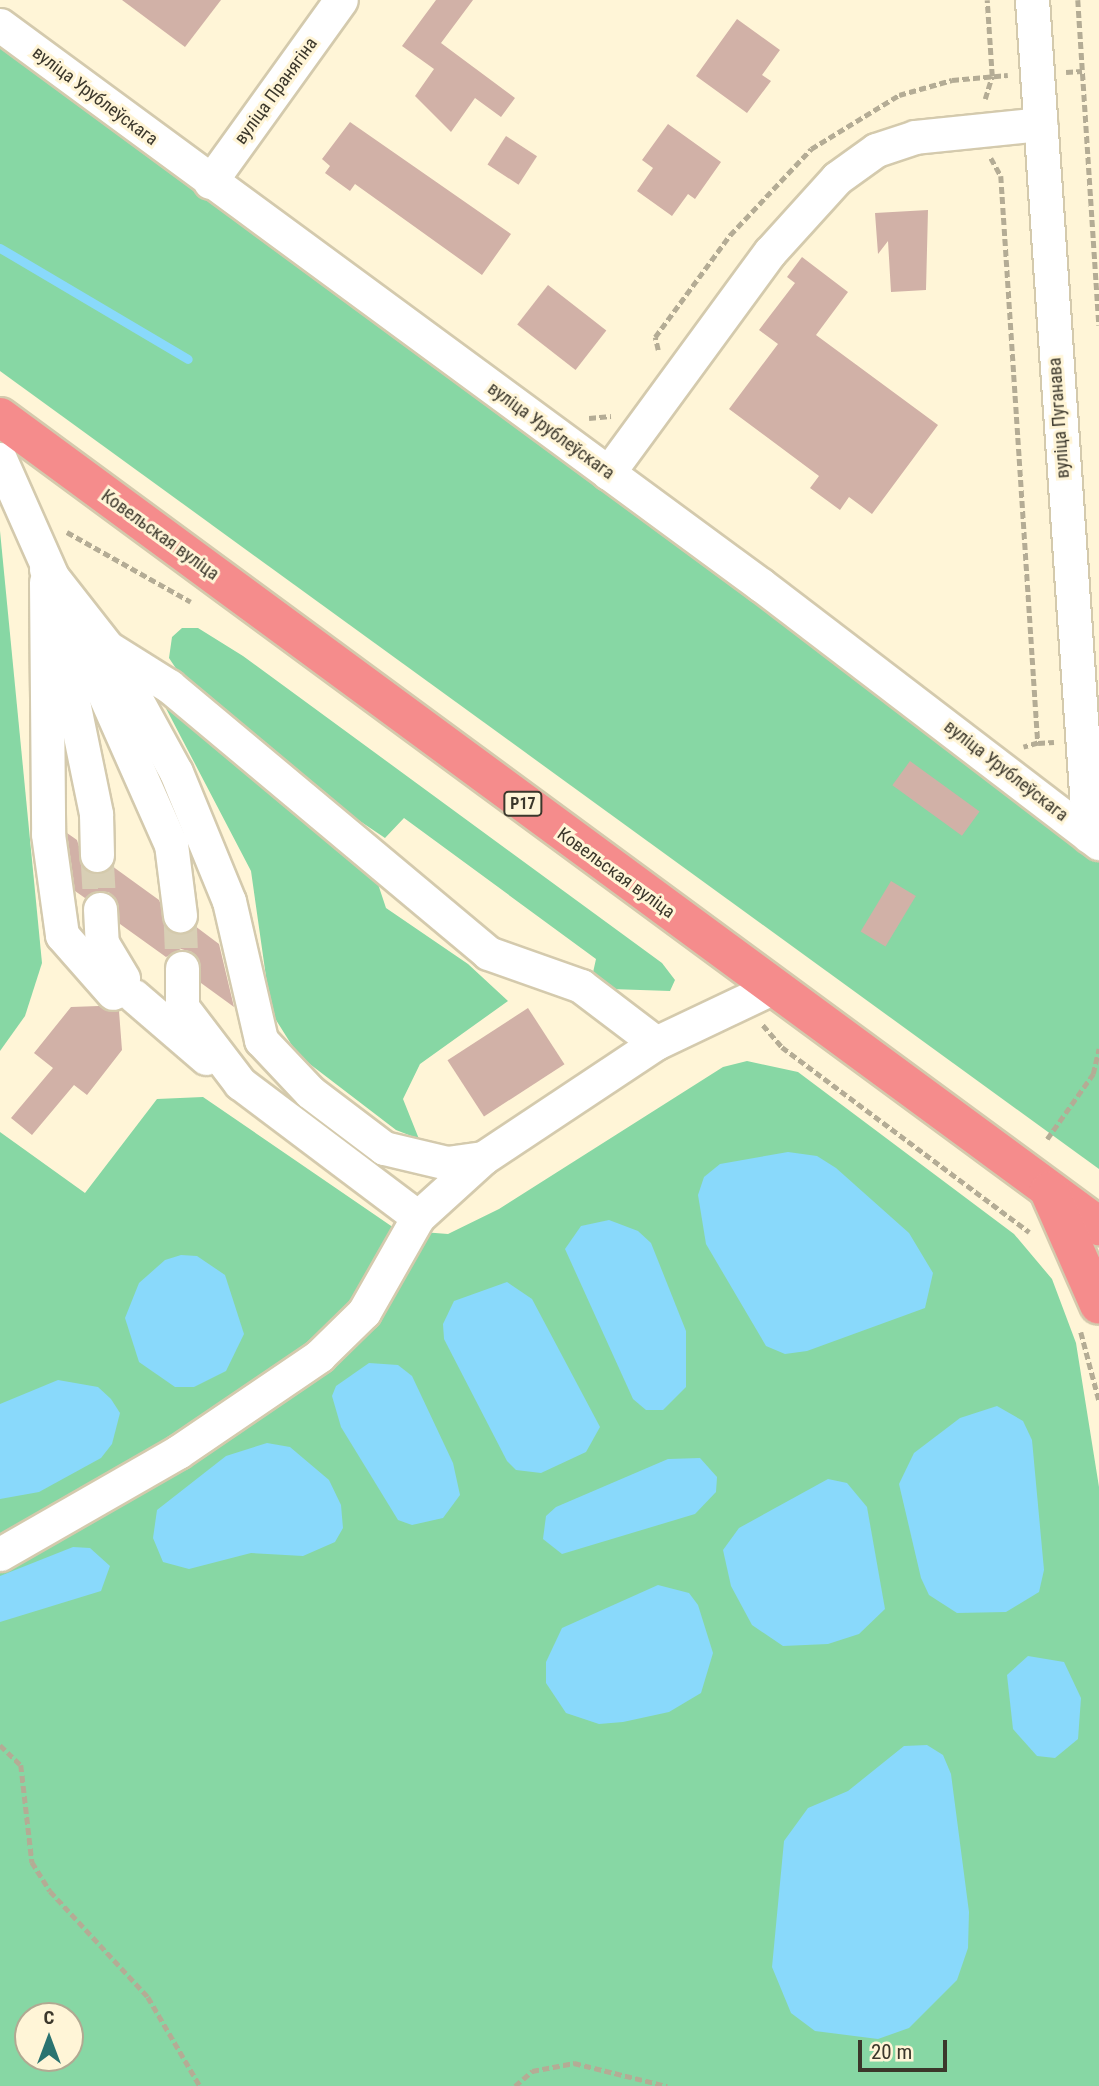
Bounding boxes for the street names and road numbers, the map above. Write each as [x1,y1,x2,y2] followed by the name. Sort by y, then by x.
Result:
[230,33,322,149] street label: вуліца Пранягіна
[28,42,162,150] street label: вуліца Урублеўскага
[1044,357,1074,479] street label: вуліца Пуганава
[483,378,619,484] street label: вуліца Урублеўскага
[97,485,223,585] street label: Ковельская вуліца
[940,716,1072,826] street label: вуліца Урублеўскага
[502,792,544,817] road number: Р17
[553,823,679,923] street label: Ковельская вуліца

